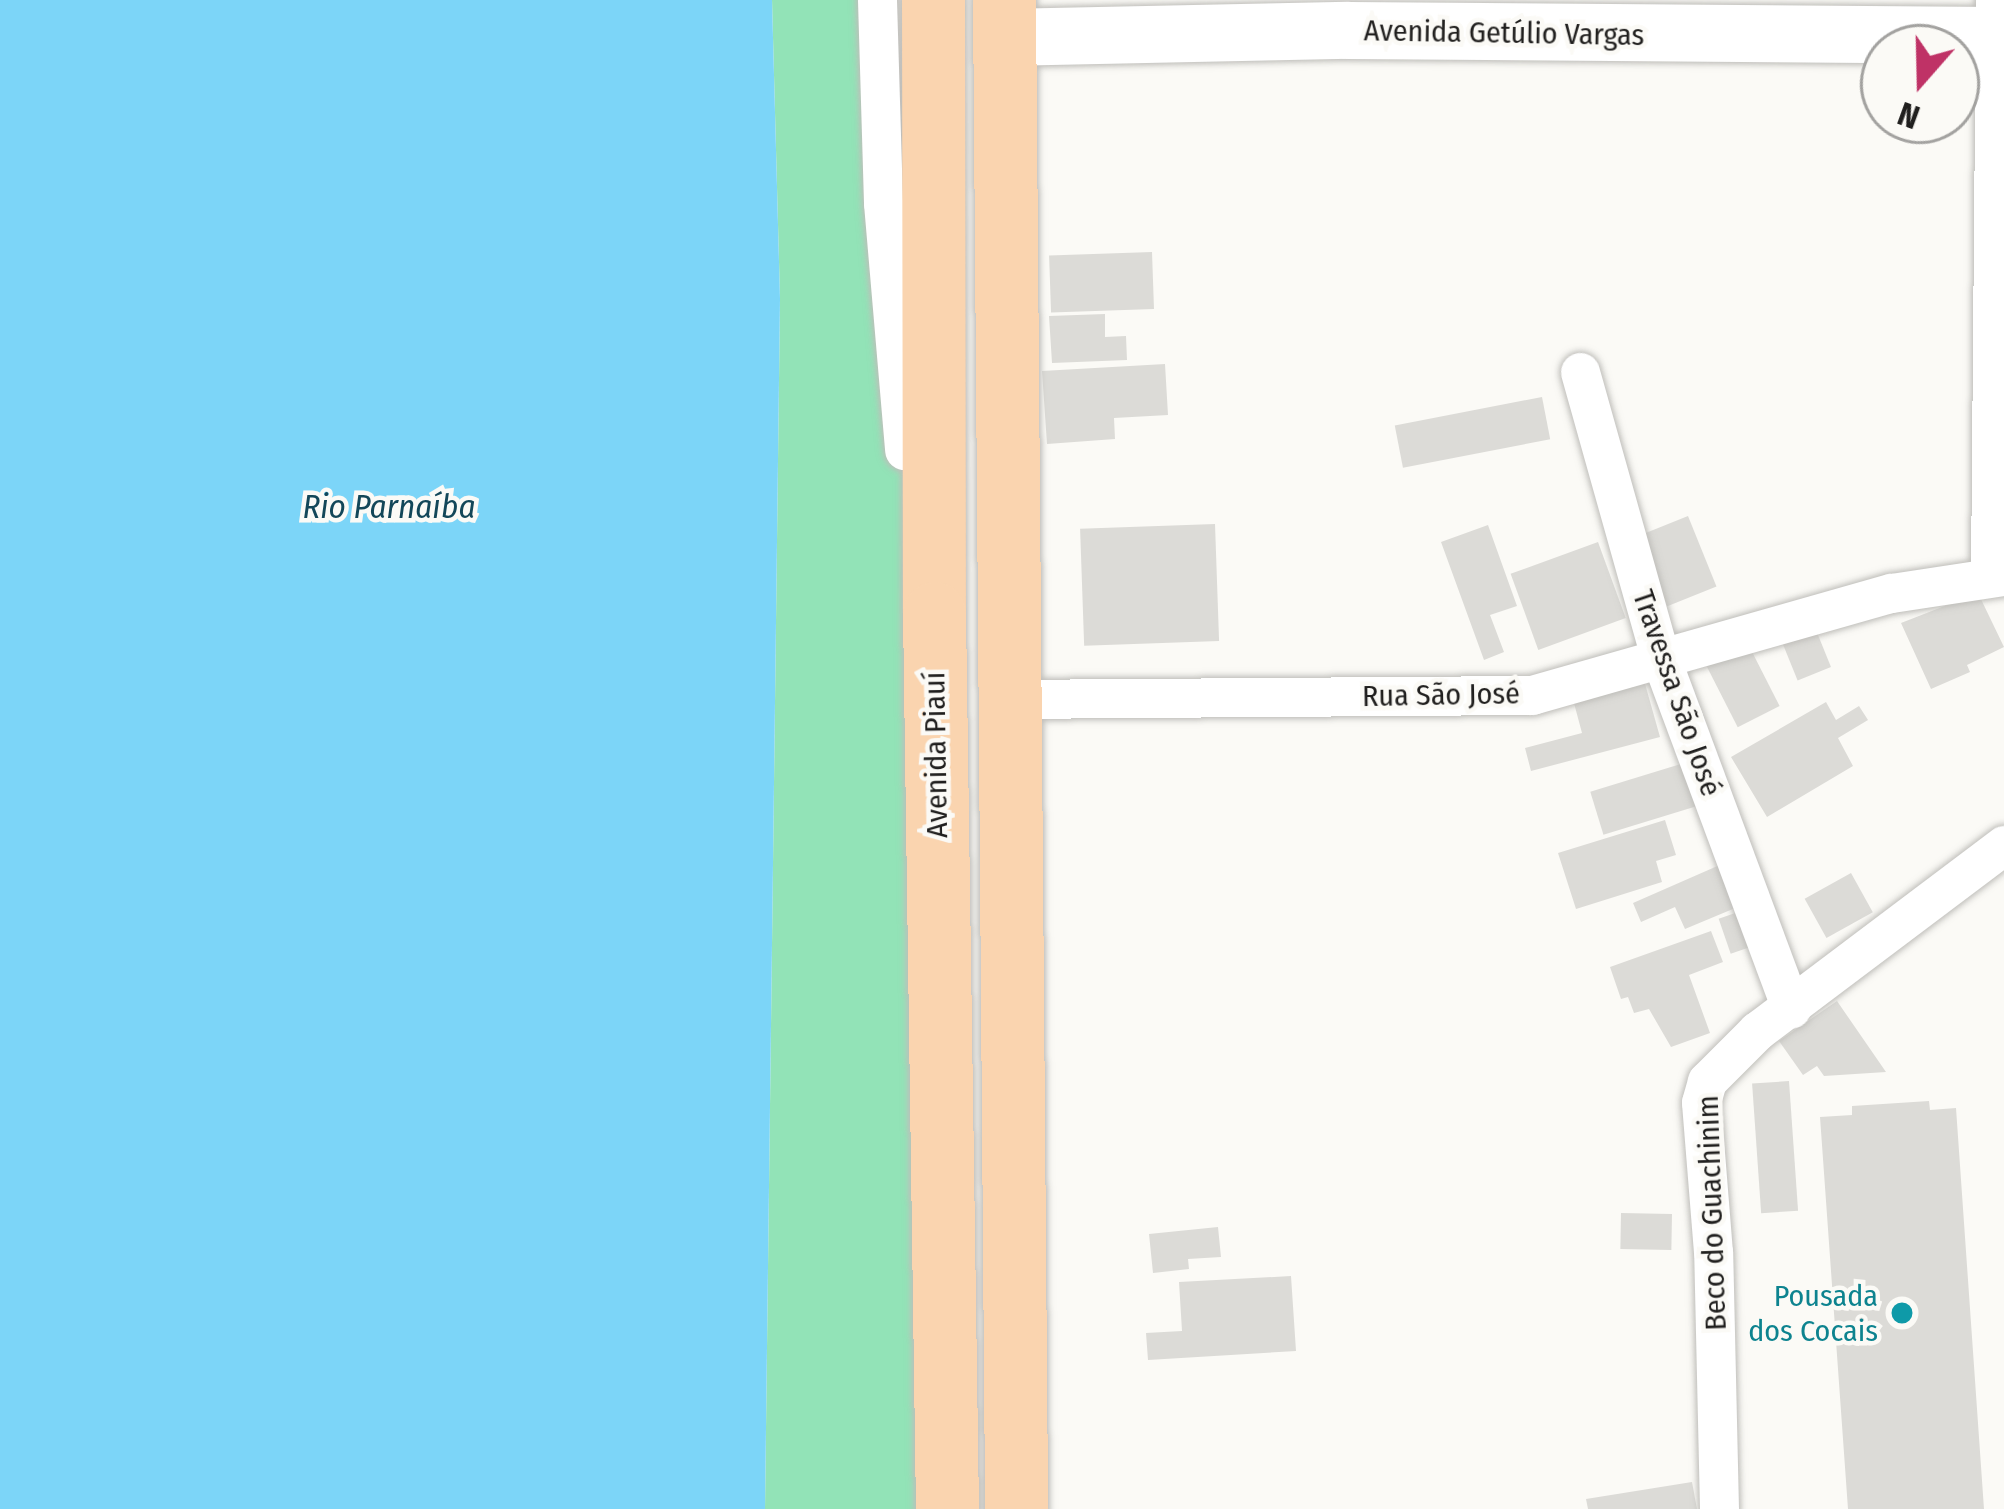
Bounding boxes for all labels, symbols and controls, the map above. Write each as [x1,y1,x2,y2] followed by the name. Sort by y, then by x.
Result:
[1363,13,1645,53] street label: Avenida Getúlio Vargas
[1860,24,1980,144] north arrow
[1893,93,1925,137] text: N
[302,488,476,528] water label: Rio Parnaíba
[1625,585,1729,801] street label: Travessa São José
[917,672,955,838] street label: Avenida Piauí
[1362,676,1520,714] street label: Rua São José
[1690,1095,1734,1331] street label: Beco do Guachinim
[1748,1278,1878,1348] place label: Pousada dos Cocais
[1889,1300,1915,1326] marker: Pousada dos Cocais

